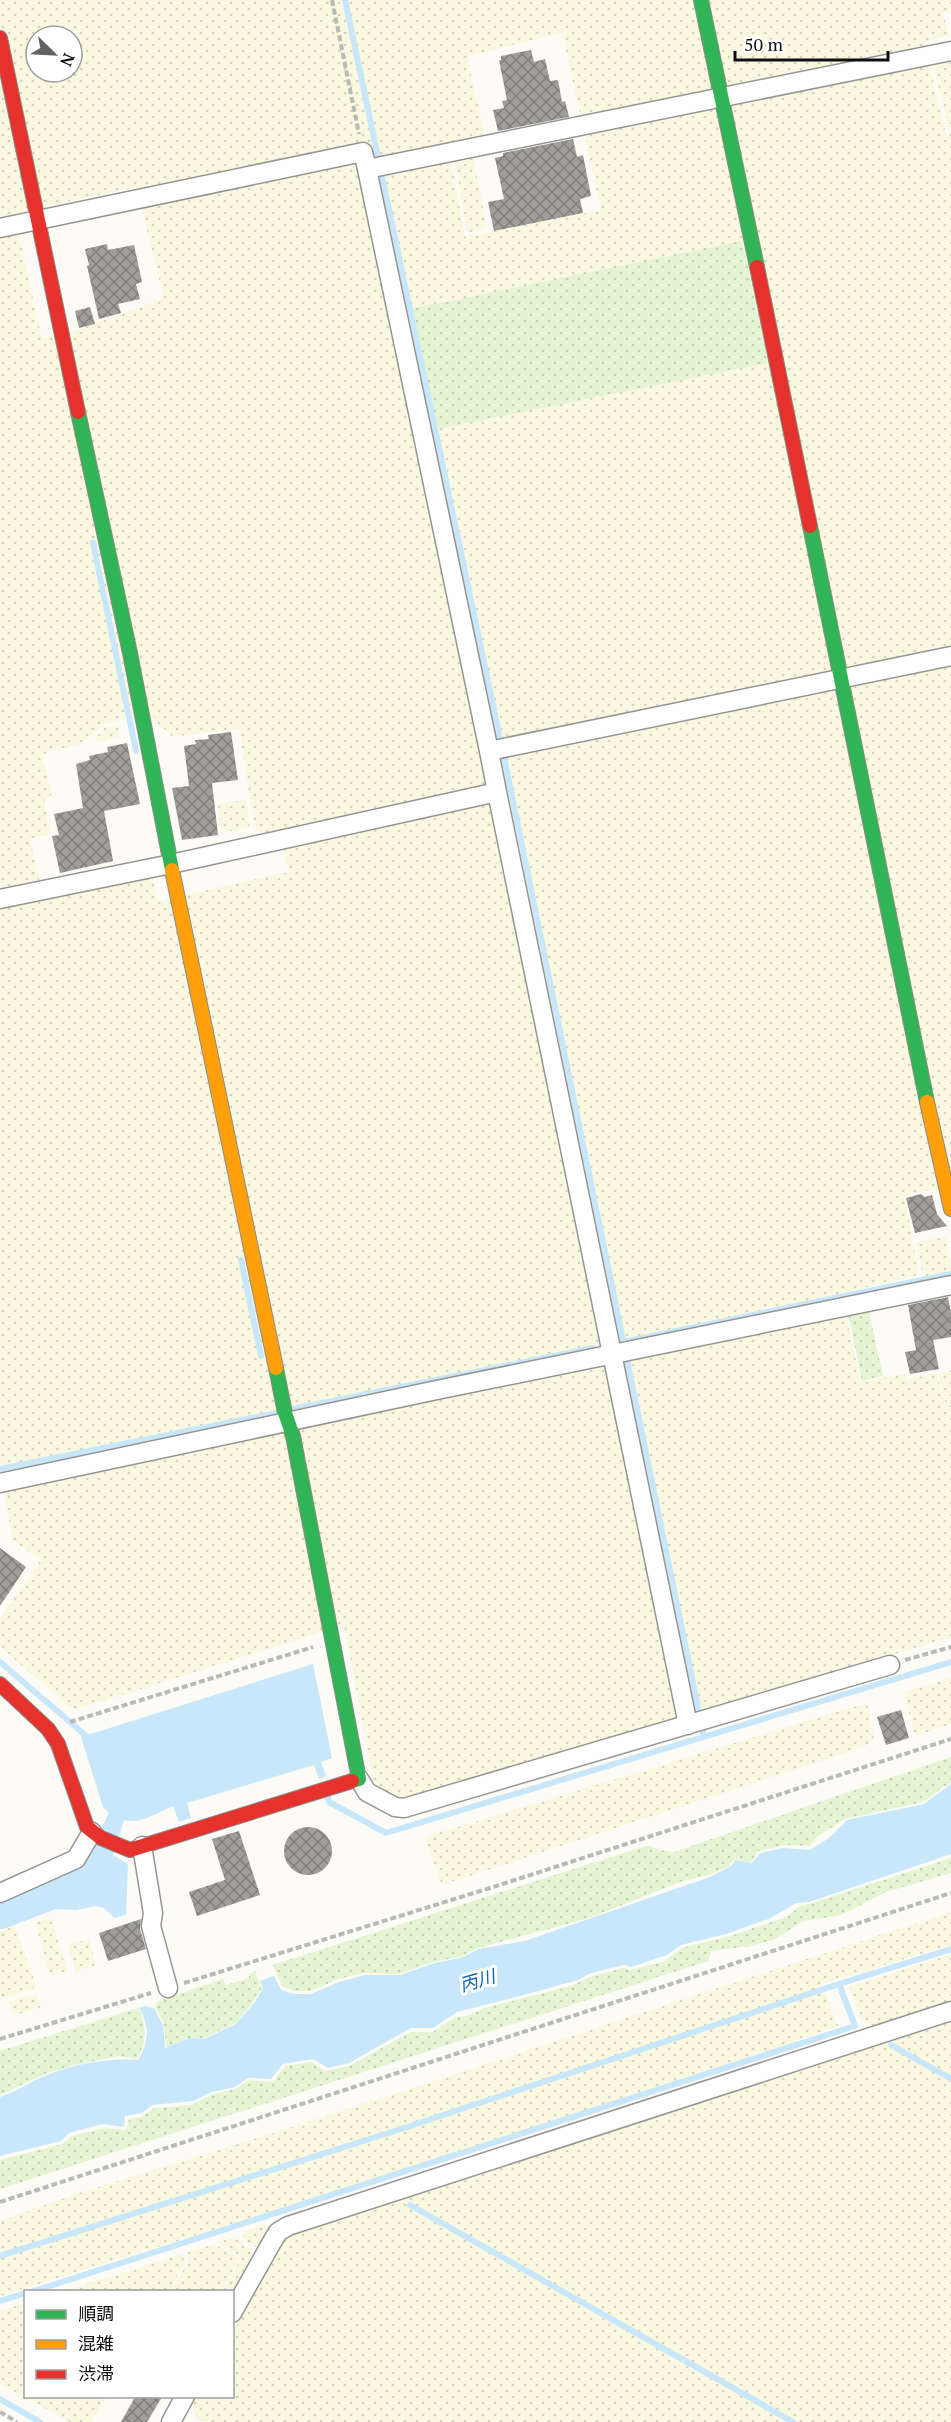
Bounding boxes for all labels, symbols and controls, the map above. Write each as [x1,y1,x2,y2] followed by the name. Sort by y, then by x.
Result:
[24,24,84,84] north arrow
[735,24,888,62] scale bar
[744,32,784,56] text: 50 m
[55,50,80,70] text: N
[456,1963,500,1996] water label: 丙川
[24,2290,234,2398] legend
[78,2301,114,2325] text: 順調
[78,2331,114,2355] text: 混雑
[78,2361,114,2385] text: 渋滞

